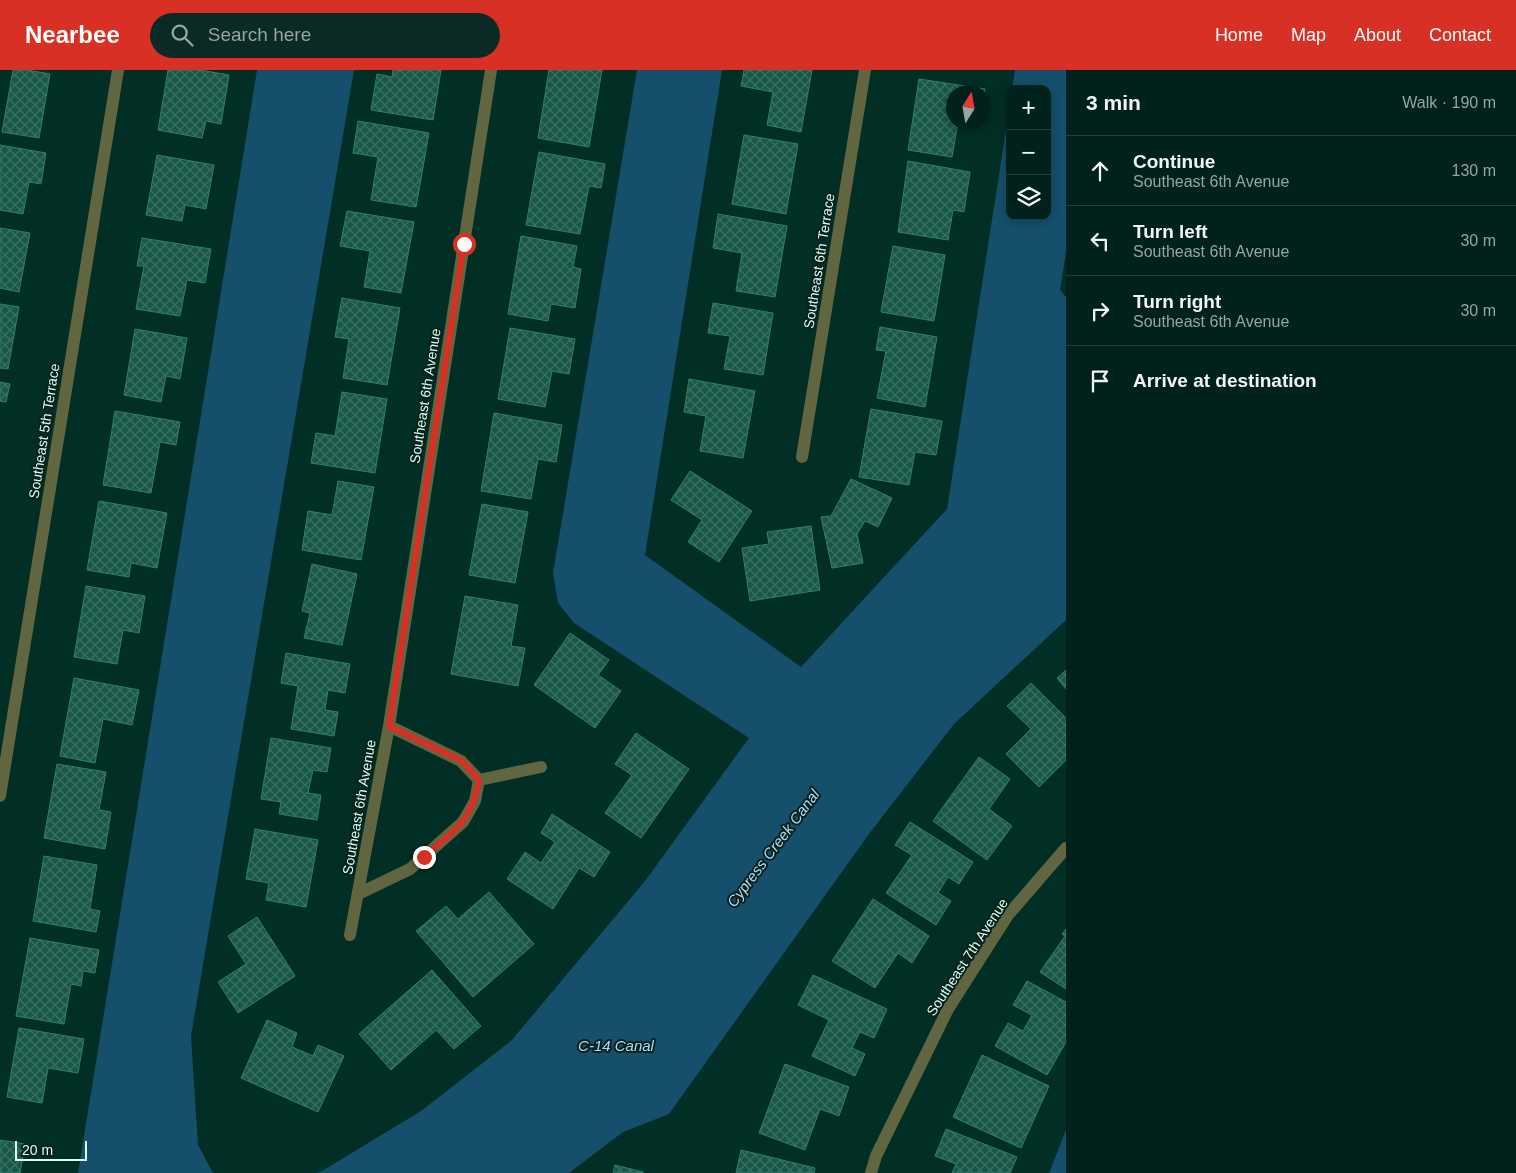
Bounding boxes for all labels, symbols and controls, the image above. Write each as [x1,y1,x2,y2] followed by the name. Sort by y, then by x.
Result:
[150,13,500,58] search box
[25,21,120,48] text: Nearbee
[168,21,196,49] icon: search
[208,24,311,45] text: Search here
[1215,25,1263,45] text: Home
[1291,25,1326,45] text: Map
[1354,25,1401,45] text: About
[1429,25,1491,45] text: Contact
[946,85,991,130] north arrow
[1006,85,1051,220] map controls
[1006,85,1051,130] button: +
[1086,91,1141,114] text: 3 min
[1402,94,1496,111] text: Walk · 190 m
[1006,130,1051,175] button: −
[1133,151,1215,172] text: Continue
[1086,157,1114,185] icon: ahead
[1452,162,1496,179] text: 130 m
[1133,173,1289,190] text: Southeast 6th Avenue
[1006,175,1051,220] button: layers
[800,192,838,330] street label: Southeast 6th Terrace
[1133,221,1208,242] text: Turn left
[1086,227,1114,255] icon: left
[1460,232,1496,249] text: 30 m
[453,233,476,256] route start
[1133,243,1289,260] text: Southeast 6th Avenue
[1133,291,1221,312] text: Turn right
[1086,297,1114,325] icon: right
[1460,302,1496,319] text: 30 m
[1133,313,1289,330] text: Southeast 6th Avenue
[406,327,444,465] street label: Southeast 6th Avenue
[25,362,63,500] street label: Southeast 5th Terrace
[1086,367,1114,395] icon: arrive
[1133,370,1317,391] text: Arrive at destination
[339,738,379,876] street label: Southeast 6th Avenue
[723,785,823,910] water label: Cypress Creek Canal
[413,846,436,869] route end
[923,895,1011,1019] street label: Southeast 7th Avenue
[578,1037,655,1054] water label: C-14 Canal
[15,1138,88,1161] scale bar
[22,1142,53,1158] text: 20 m

